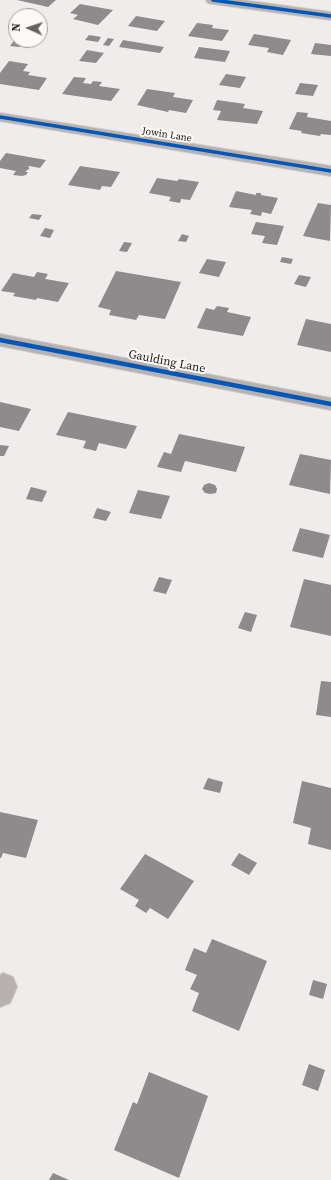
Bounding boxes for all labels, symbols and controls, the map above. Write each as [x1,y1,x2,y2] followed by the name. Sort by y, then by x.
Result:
[8,8,48,48] north arrow
[9,23,24,32] text: N
[141,125,193,145] street label: Jowin Lane
[127,347,207,377] street label: Gaulding Lane

